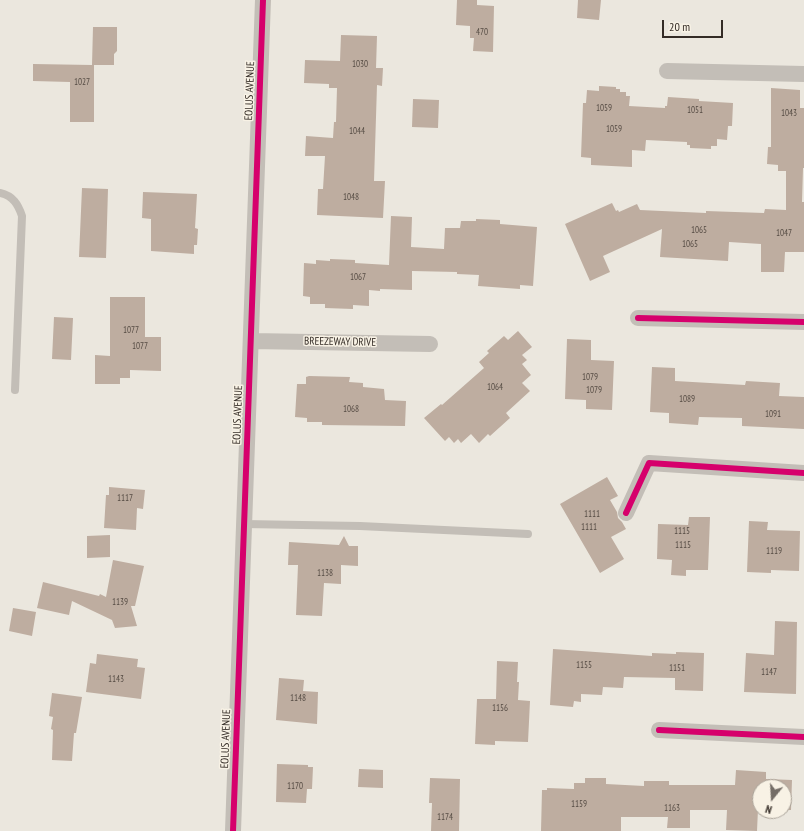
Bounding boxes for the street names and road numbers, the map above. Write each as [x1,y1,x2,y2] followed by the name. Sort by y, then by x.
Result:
[242,61,258,121] street label: EOLUS AVENUE
[304,335,376,349] street label: BREEZEWAY DRIVE
[230,385,246,445] street label: EOLUS AVENUE
[218,709,234,769] street label: EOLUS AVENUE

